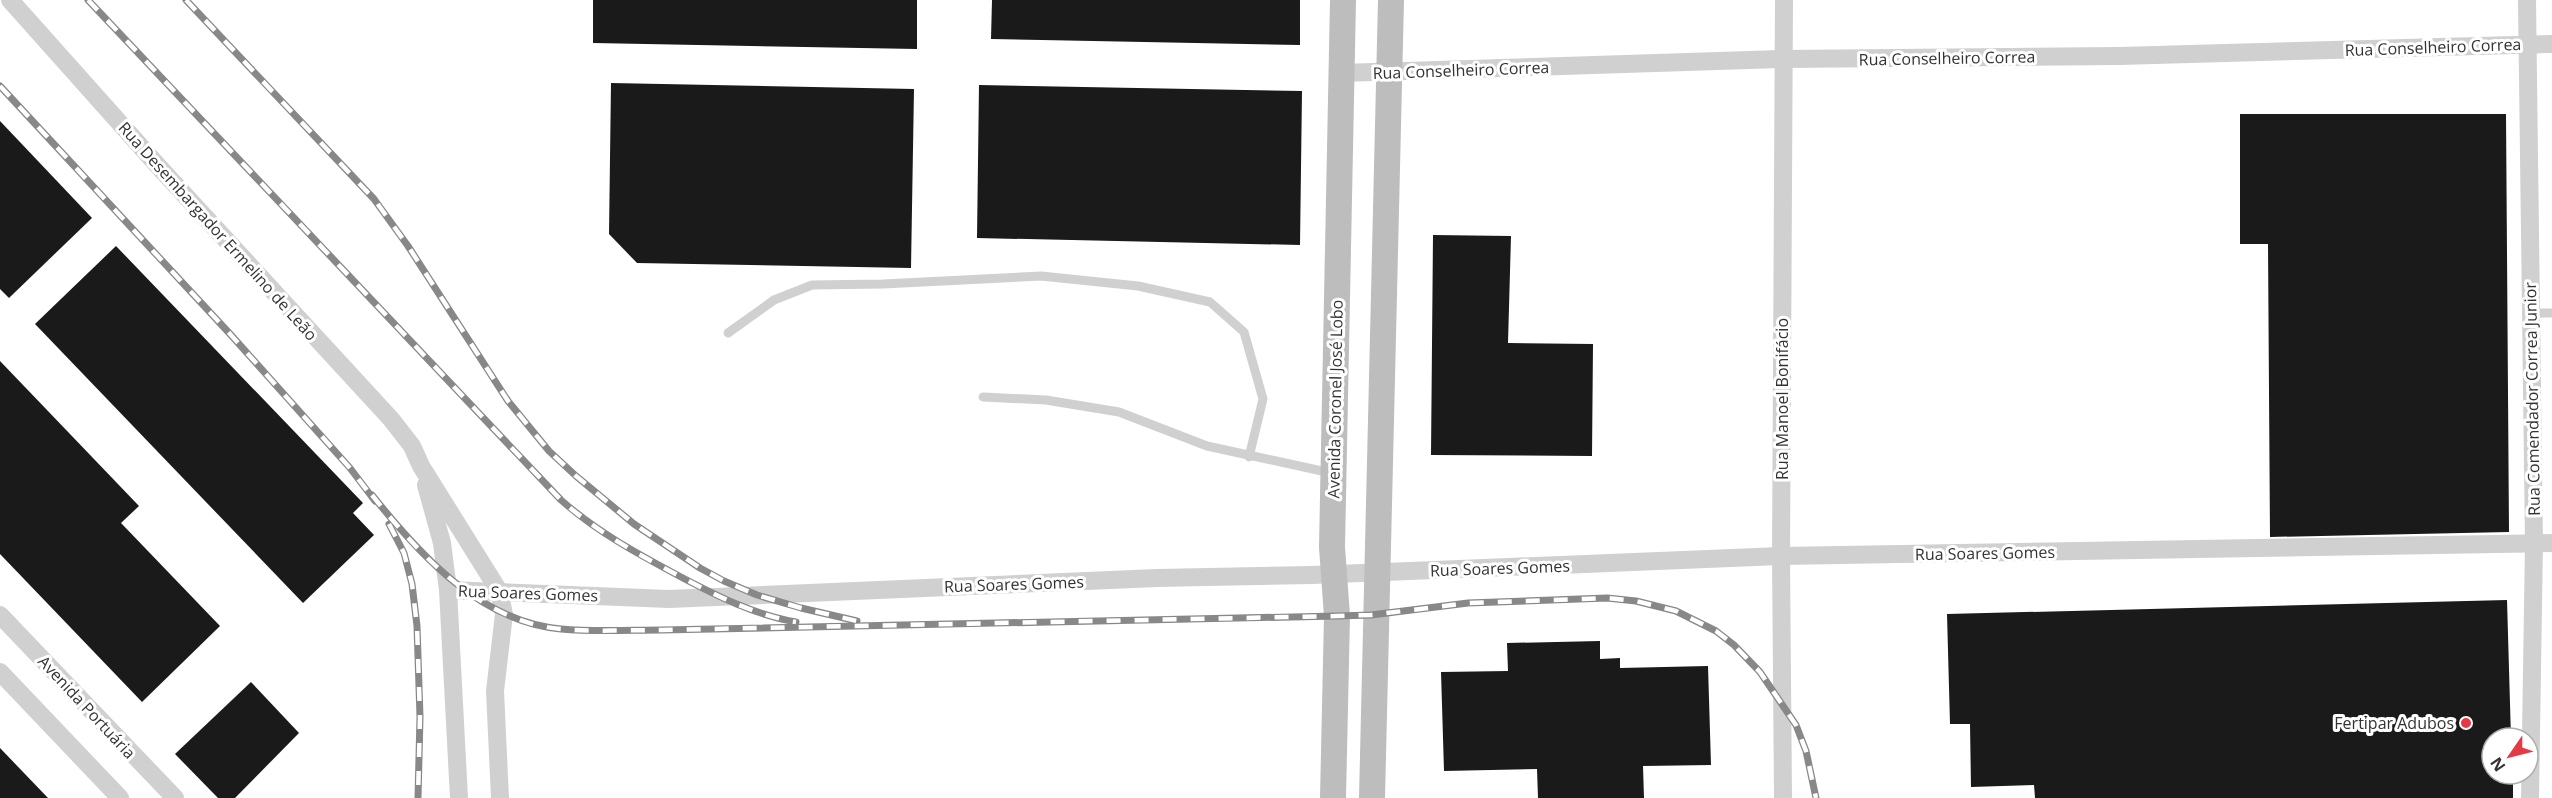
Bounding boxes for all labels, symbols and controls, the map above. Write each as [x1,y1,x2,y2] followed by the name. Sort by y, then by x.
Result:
[2344,33,2522,61] street label: Rua Conselheiro Correa
[1858,45,2036,71] street label: Rua Conselheiro Correa
[1372,56,1550,84] street label: Rua Conselheiro Correa
[114,117,322,345] street label: Rua Desembargador Ermelino de Leão
[2519,281,2545,516] street label: Rua Comendador Correa Junior
[1322,299,1348,499] street label: Avenida Coronel José Lobo
[1771,318,1793,480] street label: Rua Manoel Bonifácio
[1915,541,2055,565] street label: Rua Soares Gomes
[1430,555,1570,581] street label: Rua Soares Gomes
[944,571,1084,597] street label: Rua Soares Gomes
[458,580,598,606] street label: Rua Soares Gomes
[33,651,141,763] street label: Avenida Portuária
[2334,712,2454,734] place label: Fertipar Adubos
[2459,716,2473,730] marker: Fertipar Adubos
[2480,726,2540,786] north arrow
[2485,753,2510,776] text: N

